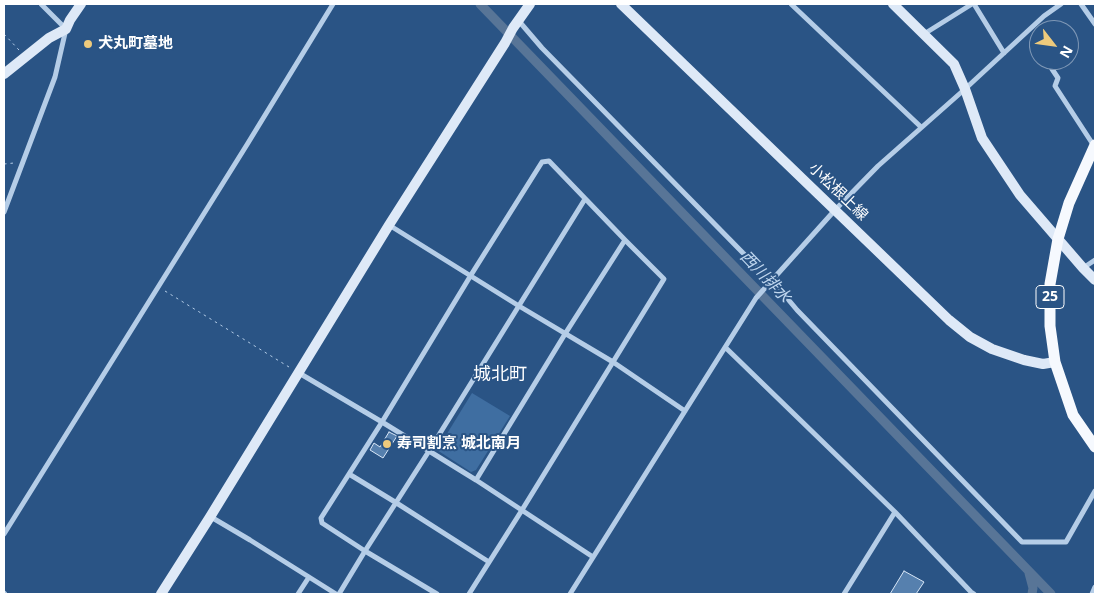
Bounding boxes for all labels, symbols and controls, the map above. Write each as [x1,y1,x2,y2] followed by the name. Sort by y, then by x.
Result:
[1029,20,1079,70] north arrow
[98,35,173,53] place label: 犬丸町墓地
[82,38,94,50] marker: 犬丸町墓地
[1055,43,1078,62] text: N
[805,159,871,225] street label: 小松根上線
[736,247,794,307] water label: 西川排水
[1036,286,1064,308] road number: 25
[473,364,527,386] district label: 城北町
[397,435,521,453] place label: 寿司割烹 城北南月
[381,438,393,450] marker: 寿司割烹 城北南月

